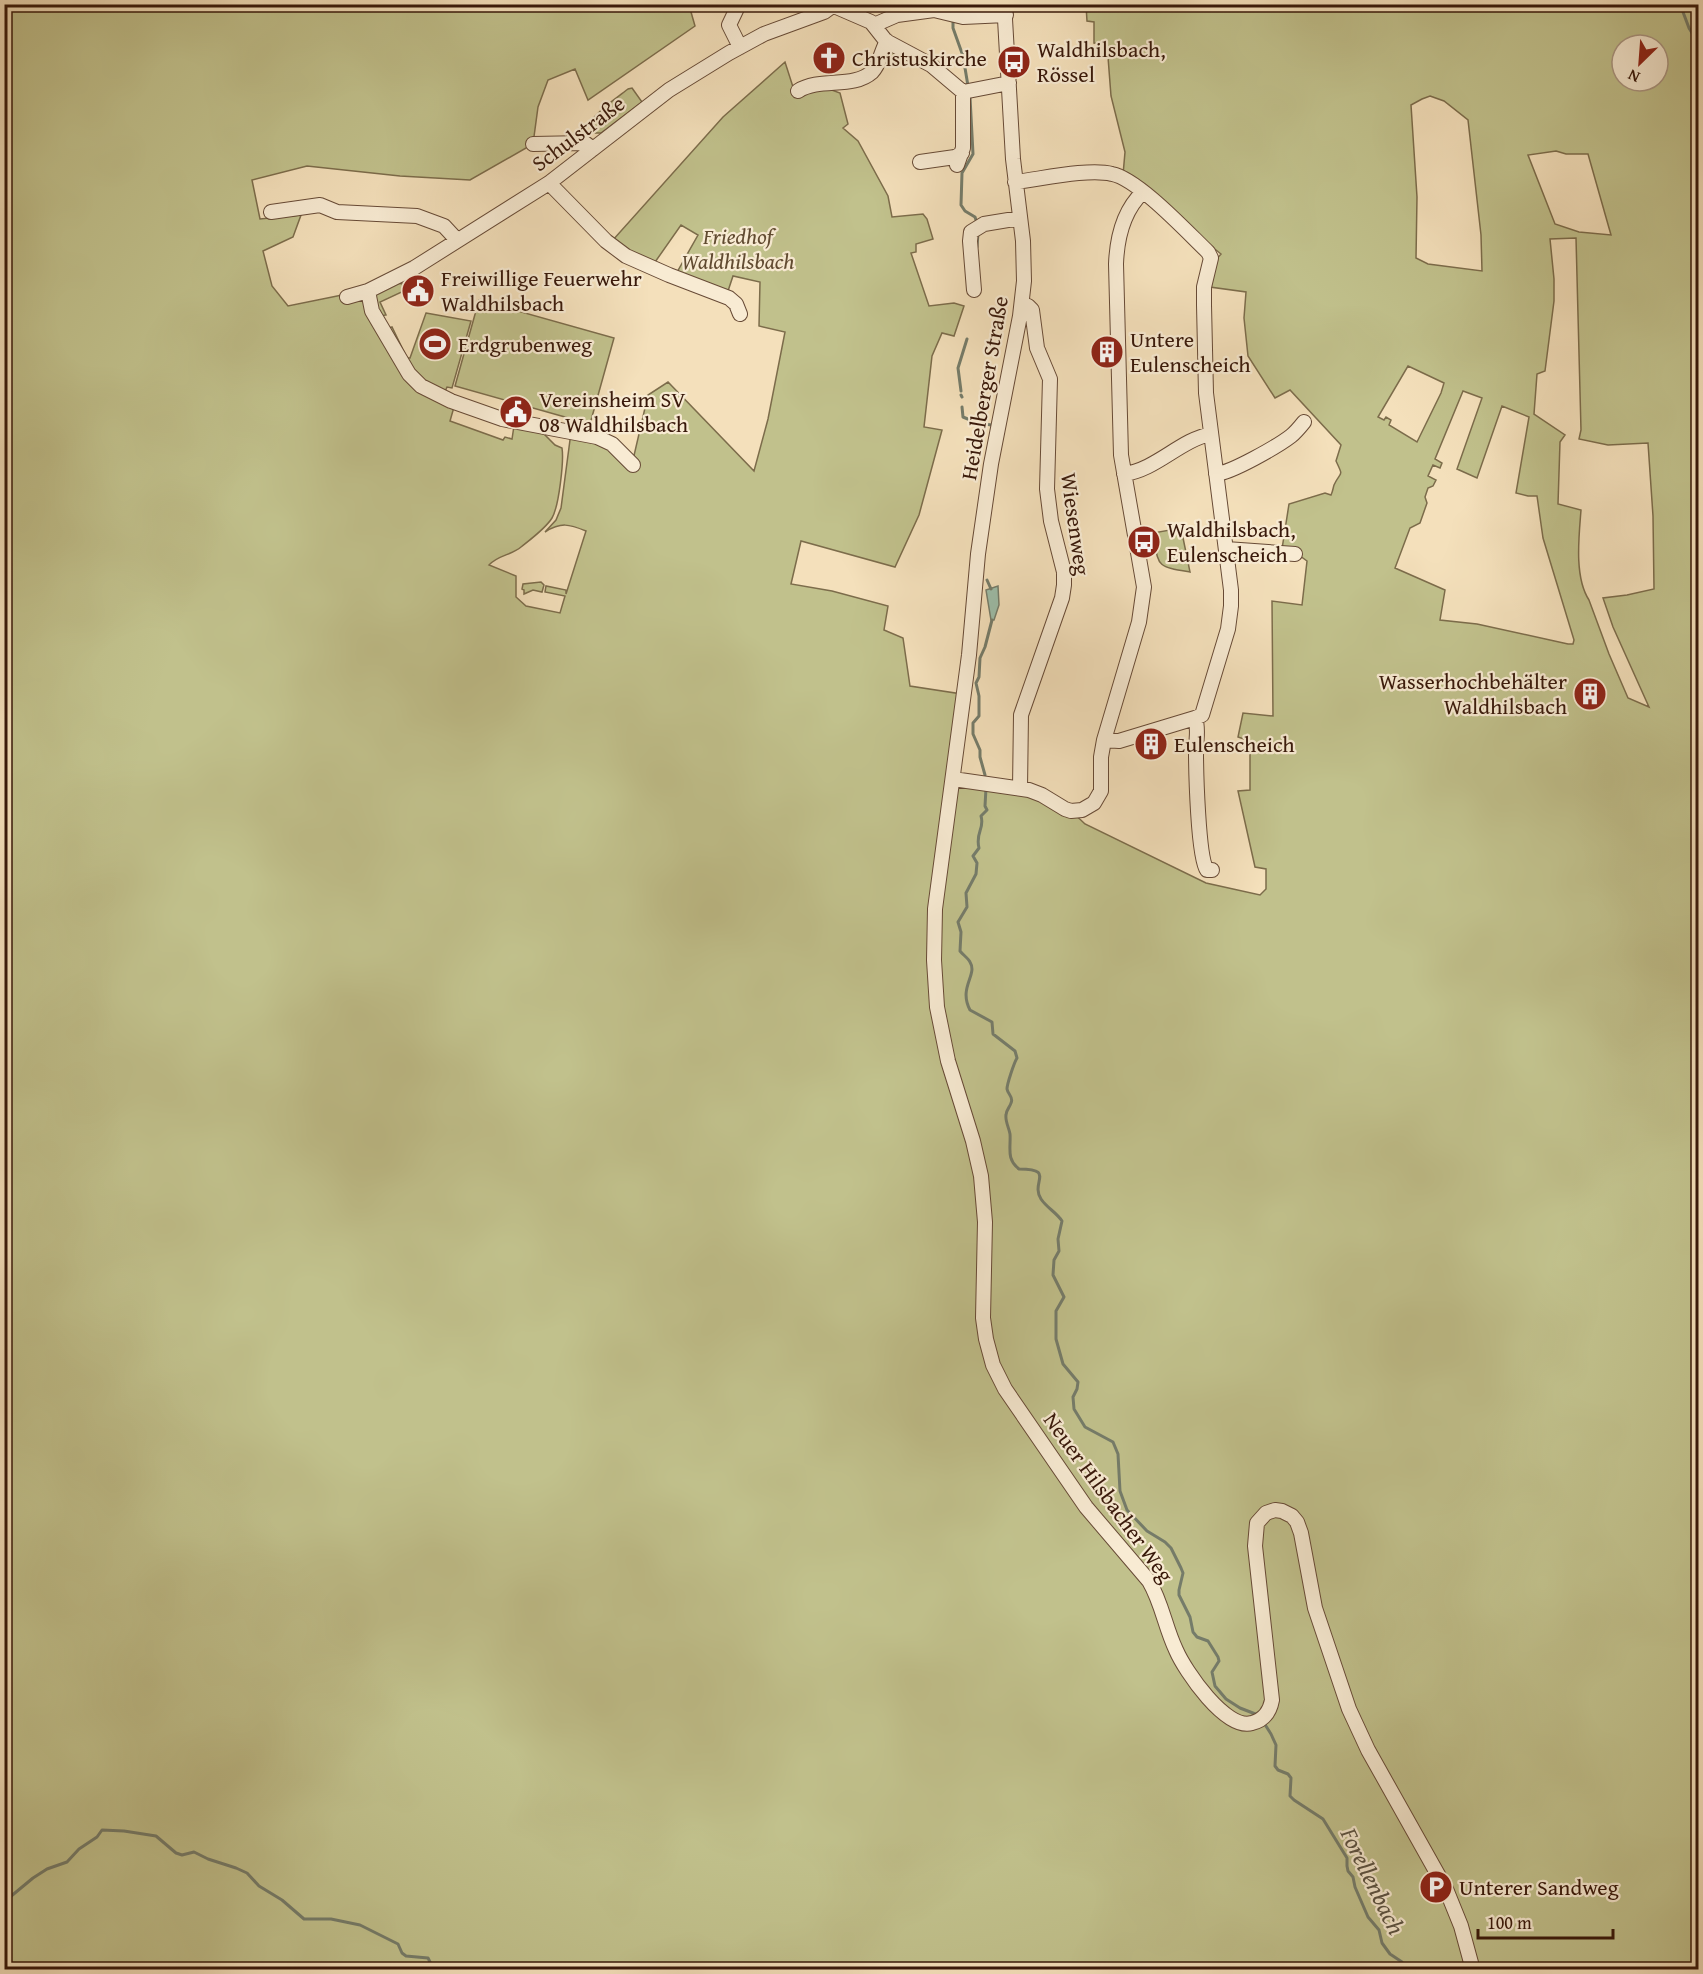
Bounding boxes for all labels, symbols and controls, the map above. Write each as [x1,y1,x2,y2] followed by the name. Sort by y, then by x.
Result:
[1037,33,1166,90] place label: Waldhilsbach, Rössel
[1610,33,1670,93] north arrow
[811,40,847,76] church icon: Christuskirche
[852,42,987,74] place label: Christuskirche
[996,44,1032,80] bus stop icon: Waldhilsbach, Rössel
[1623,63,1644,90] text: N
[525,87,631,179] street label: Schulstraße
[682,220,794,277] park label: Friedhof Waldhilsbach
[441,262,642,319] place label: Freiwillige Feuerwehr Waldhilsbach
[400,273,436,309] public building icon: Freiwillige Feuerwehr Waldhilsbach
[952,293,1016,483] street label: Heidelberger Straße
[1130,323,1251,380] place label: Untere Eulenscheich
[417,326,453,362] sports icon: Erdgrubenweg
[458,328,592,360] place label: Erdgrubenweg
[1089,334,1125,370] building icon: Untere Eulenscheich
[539,383,689,440] place label: Vereinsheim SV 08 Waldhilsbach
[498,394,534,430] public building icon: Vereinsheim SV 08 Waldhilsbach
[1053,471,1099,577] street label: Wiesenweg
[1167,513,1296,570] place label: Waldhilsbach, Eulenscheich
[1126,524,1162,560] bus stop icon: Waldhilsbach, Eulenscheich
[1379,665,1568,722] place label: Wasserhochbehälter Waldhilsbach
[1572,676,1608,712] building icon: Wasserhochbehälter Waldhilsbach
[1133,726,1169,762] building icon: Eulenscheich
[1174,728,1295,760] place label: Eulenscheich
[1036,1405,1182,1589] street label: Neuer Hilsbacher Weg
[1331,1820,1414,1941] water label: Forellenbach
[1418,1869,1454,1905] parking icon: Unterer Sandweg
[1459,1871,1619,1903] place label: Unterer Sandweg
[1478,1902,1613,1940] scale bar
[1487,1909,1532,1936] text: 100 m

